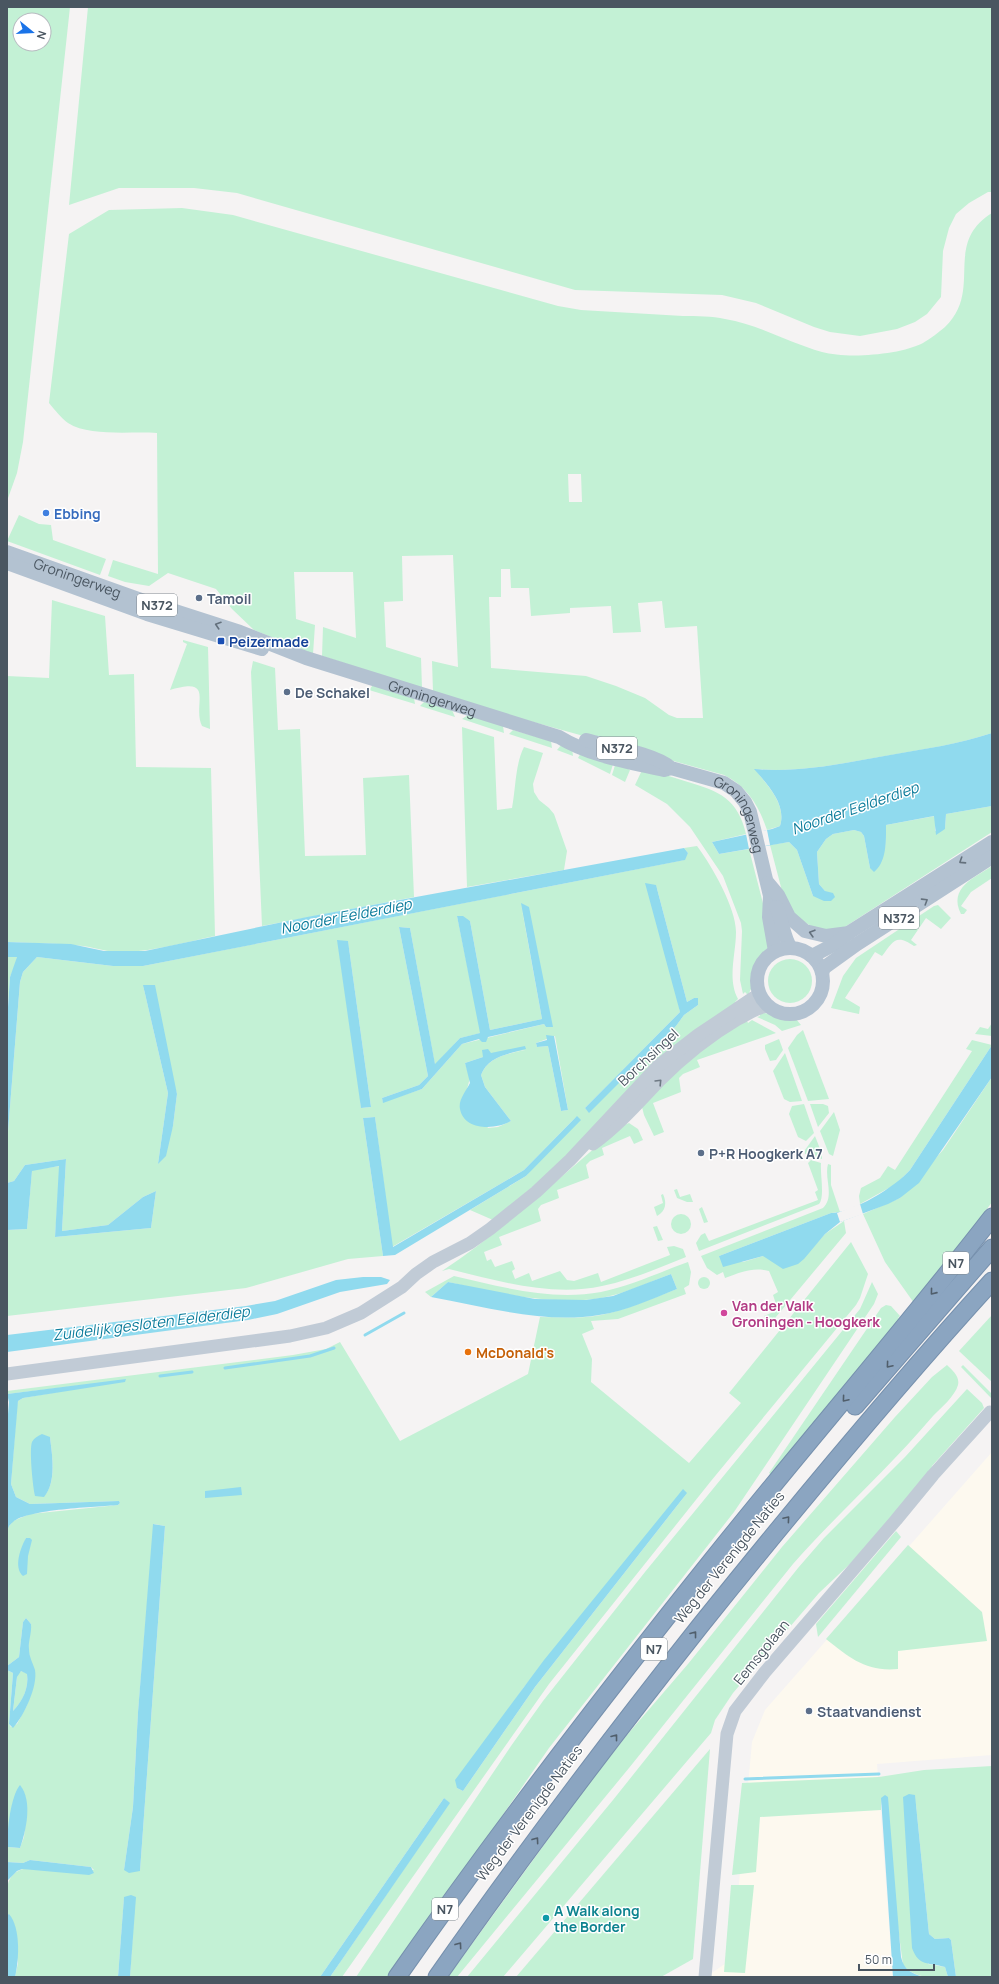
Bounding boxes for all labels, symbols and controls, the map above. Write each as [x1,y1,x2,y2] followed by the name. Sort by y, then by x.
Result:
[12,12,52,52] north arrow
[34,29,50,41] text: N
[54,504,101,523] place label: Ebbing
[41,508,51,518] marker: Ebbing
[31,553,124,602] street label: Groningerweg
[207,589,252,608] place label: Tamoil
[194,593,204,603] marker: Tamoil
[137,594,177,616] road number: N372
[214,621,221,630] one-way arrow
[229,632,309,651] place label: Peizermade
[216,636,226,646] marker: Peizermade
[386,675,479,720] street label: Groningerweg
[295,683,370,702] place label: De Schakel
[282,687,292,697] marker: De Schakel
[597,737,637,759] road number: N372
[712,771,769,855] street label: Groningerweg
[789,776,922,840] water label: Noorder Eelderdiep
[959,856,966,864] one-way arrow
[279,893,414,939] water label: Noorder Eelderdiep
[921,899,928,906] one-way arrow
[879,907,919,929] road number: N372
[808,929,815,938] one-way arrow
[614,1024,682,1090] street label: Borchsingel
[654,1079,661,1087] one-way arrow
[709,1144,823,1163] place label: P+R Hoogkerk A7
[696,1148,706,1158] marker: P+R Hoogkerk A7
[943,1252,969,1274] road number: N7
[931,1287,938,1294] one-way arrow
[732,1296,880,1331] place label: Van der Valk Groningen - Hoogkerk
[51,1300,252,1345] water label: Zuidelijk gesloten Eelderdiep
[719,1308,729,1318] marker: Van der Valk Groningen - Hoogkerk
[476,1343,554,1362] place label: McDonald's
[463,1347,473,1357] marker: McDonald's
[887,1360,894,1367] one-way arrow
[843,1394,850,1402] one-way arrow
[670,1487,788,1627] street label: Weg der Verenigde Naties
[783,1516,790,1523] one-way arrow
[729,1615,793,1689] street label: Eemsgolaan
[690,1631,697,1638] one-way arrow
[641,1638,667,1660] road number: N7
[817,1702,922,1721] place label: Staatvandienst
[804,1706,814,1716] marker: Staatvandienst
[610,1734,617,1741] one-way arrow
[472,1741,586,1885] street label: Weg der Verenigde Naties
[531,1838,538,1845] one-way arrow
[432,1898,458,1920] road number: N7
[554,1901,640,1936] place label: A Walk along the Border
[541,1913,551,1923] marker: A Walk along the Border
[455,1942,462,1949] one-way arrow
[859,1946,934,1972] scale bar
[865,1951,892,1968] text: 50 m

